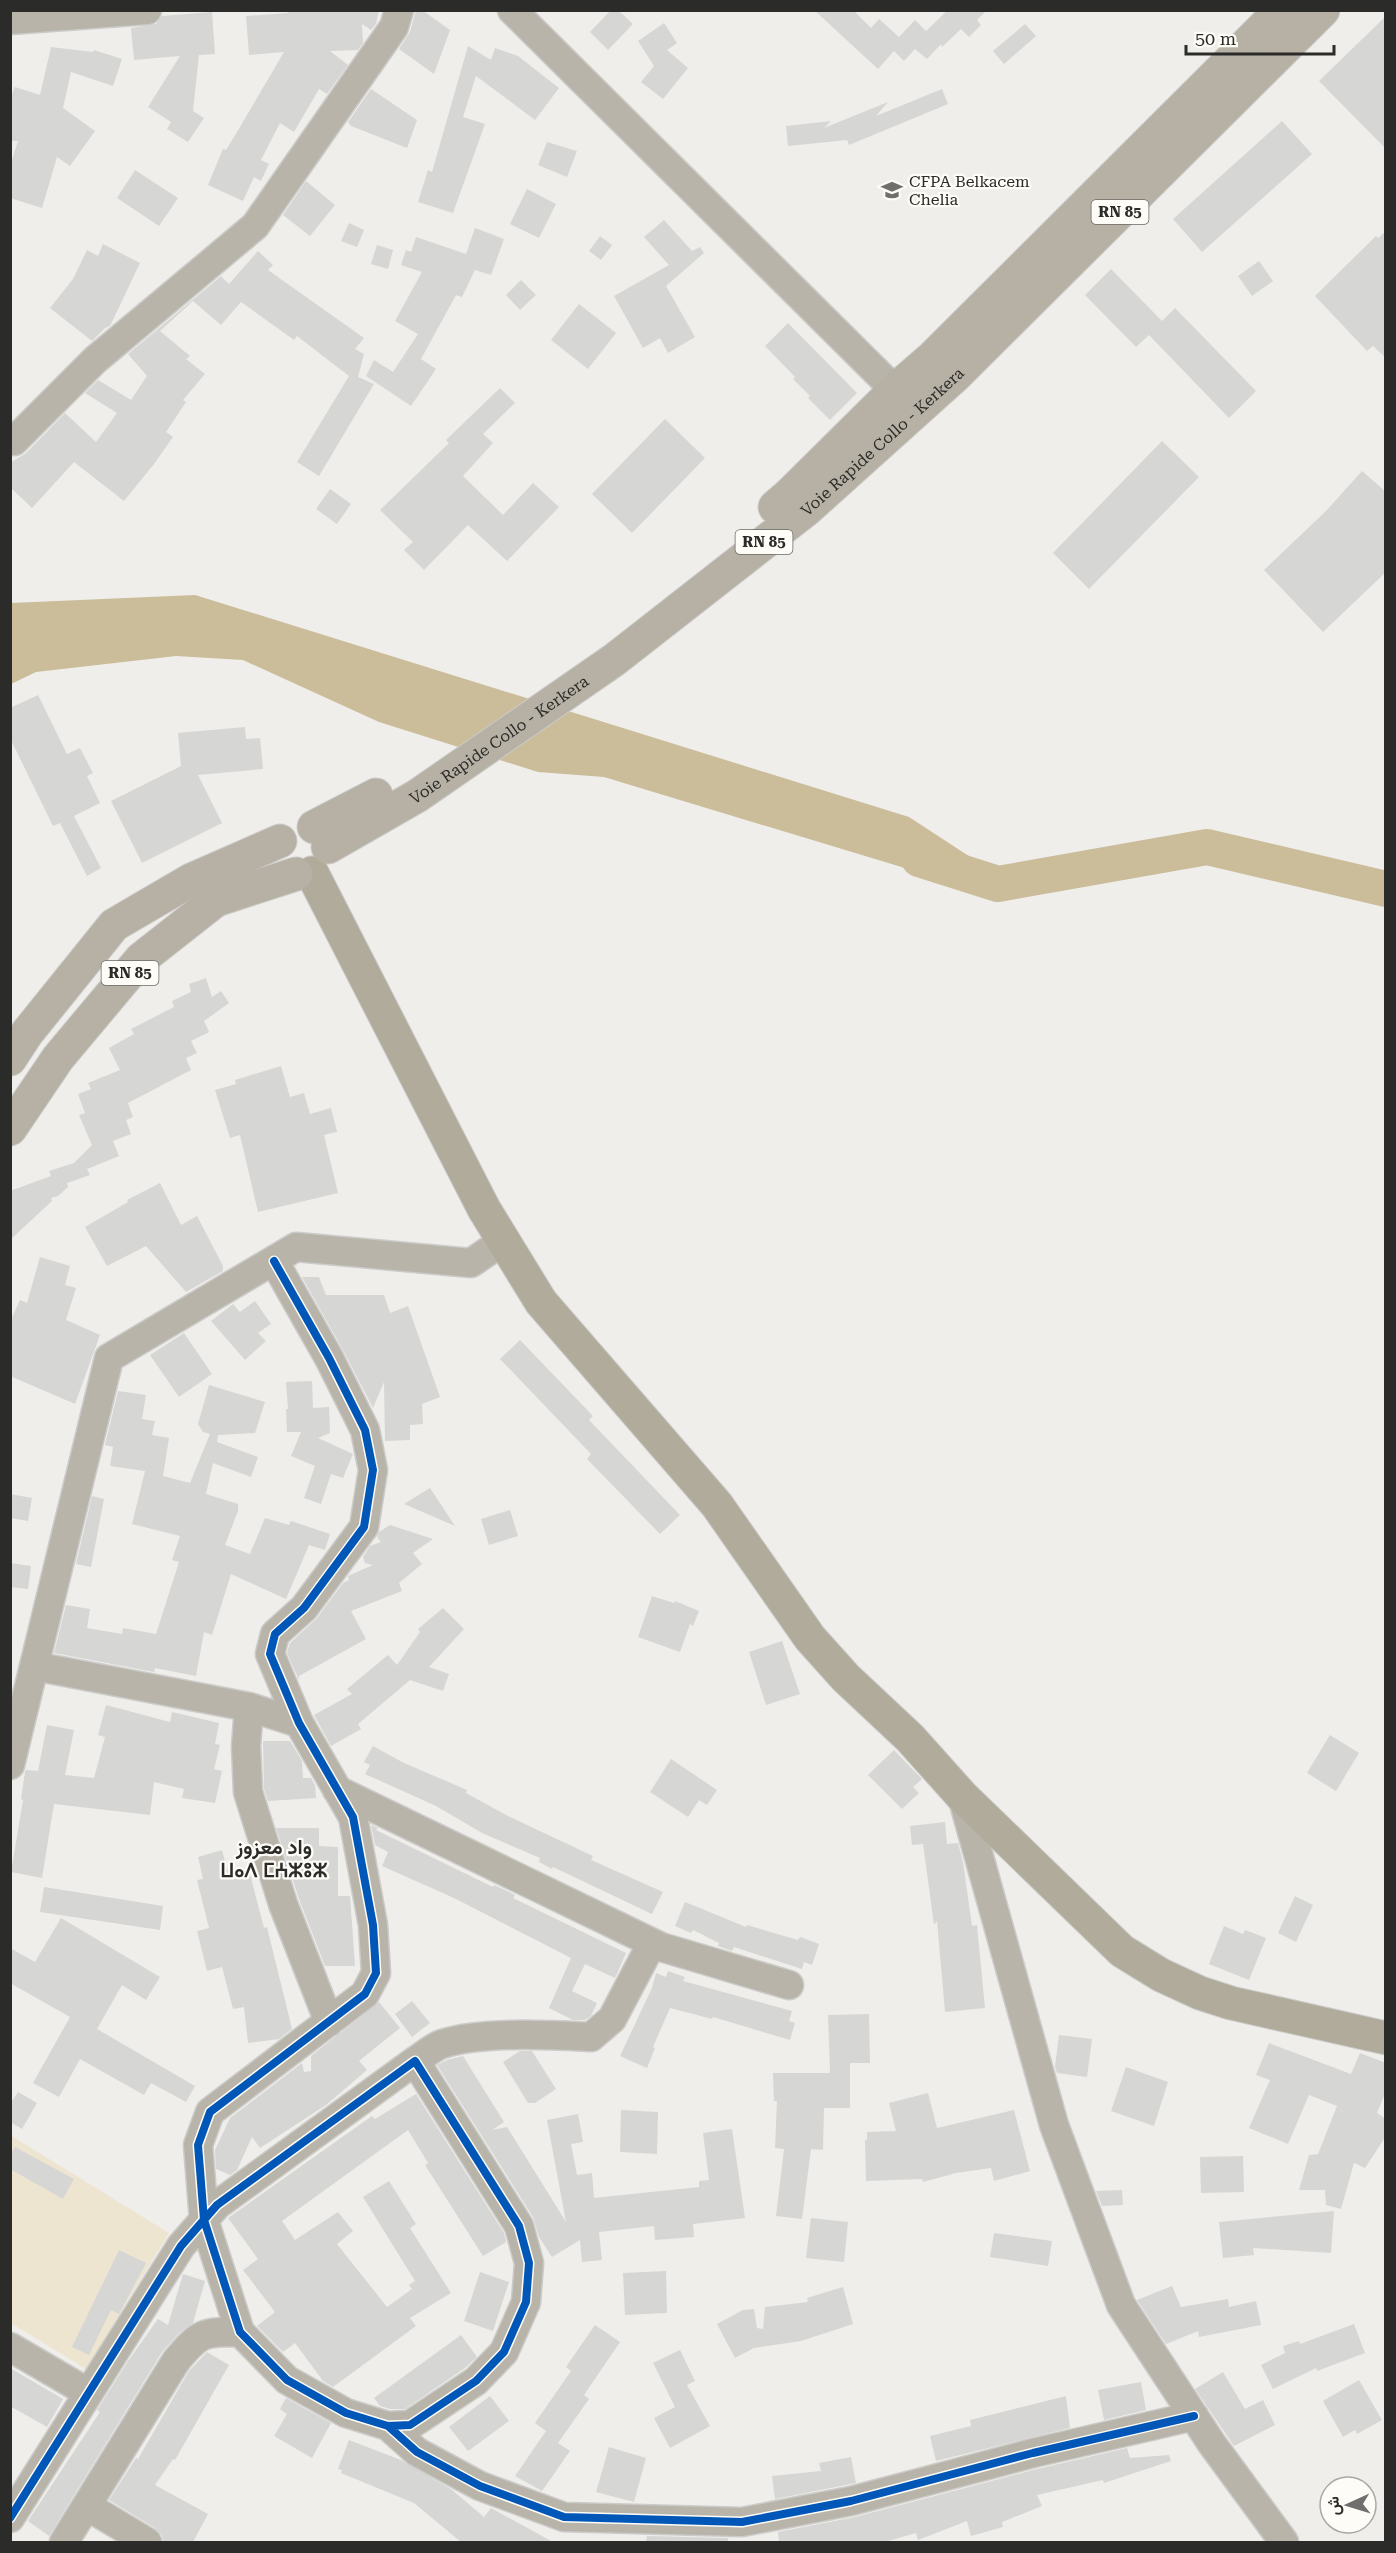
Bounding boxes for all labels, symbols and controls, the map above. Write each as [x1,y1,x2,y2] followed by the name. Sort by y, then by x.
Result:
[1186,18,1334,56] scale bar
[1195,28,1236,49] text: 50 m
[909,172,1030,209] place label: CFPA Belkacem Chelia
[880,178,904,202] school or university icon: CFPA Belkacem Chelia
[1092,200,1148,224] road number: RN 85
[797,363,968,520] street label: Voie Rapide Collo - Kerkera
[736,530,792,554] road number: RN 85
[406,671,592,808] street label: Voie Rapide Collo - Kerkera
[102,961,158,985] road number: RN 85
[220,1835,328,1882] district label: واد معزوز ⵡⴰⴷ ⵎⵄⵣⵓⵣ
[1318,2475,1378,2535] north arrow
[1323,2496,1344,2516] text: ش

